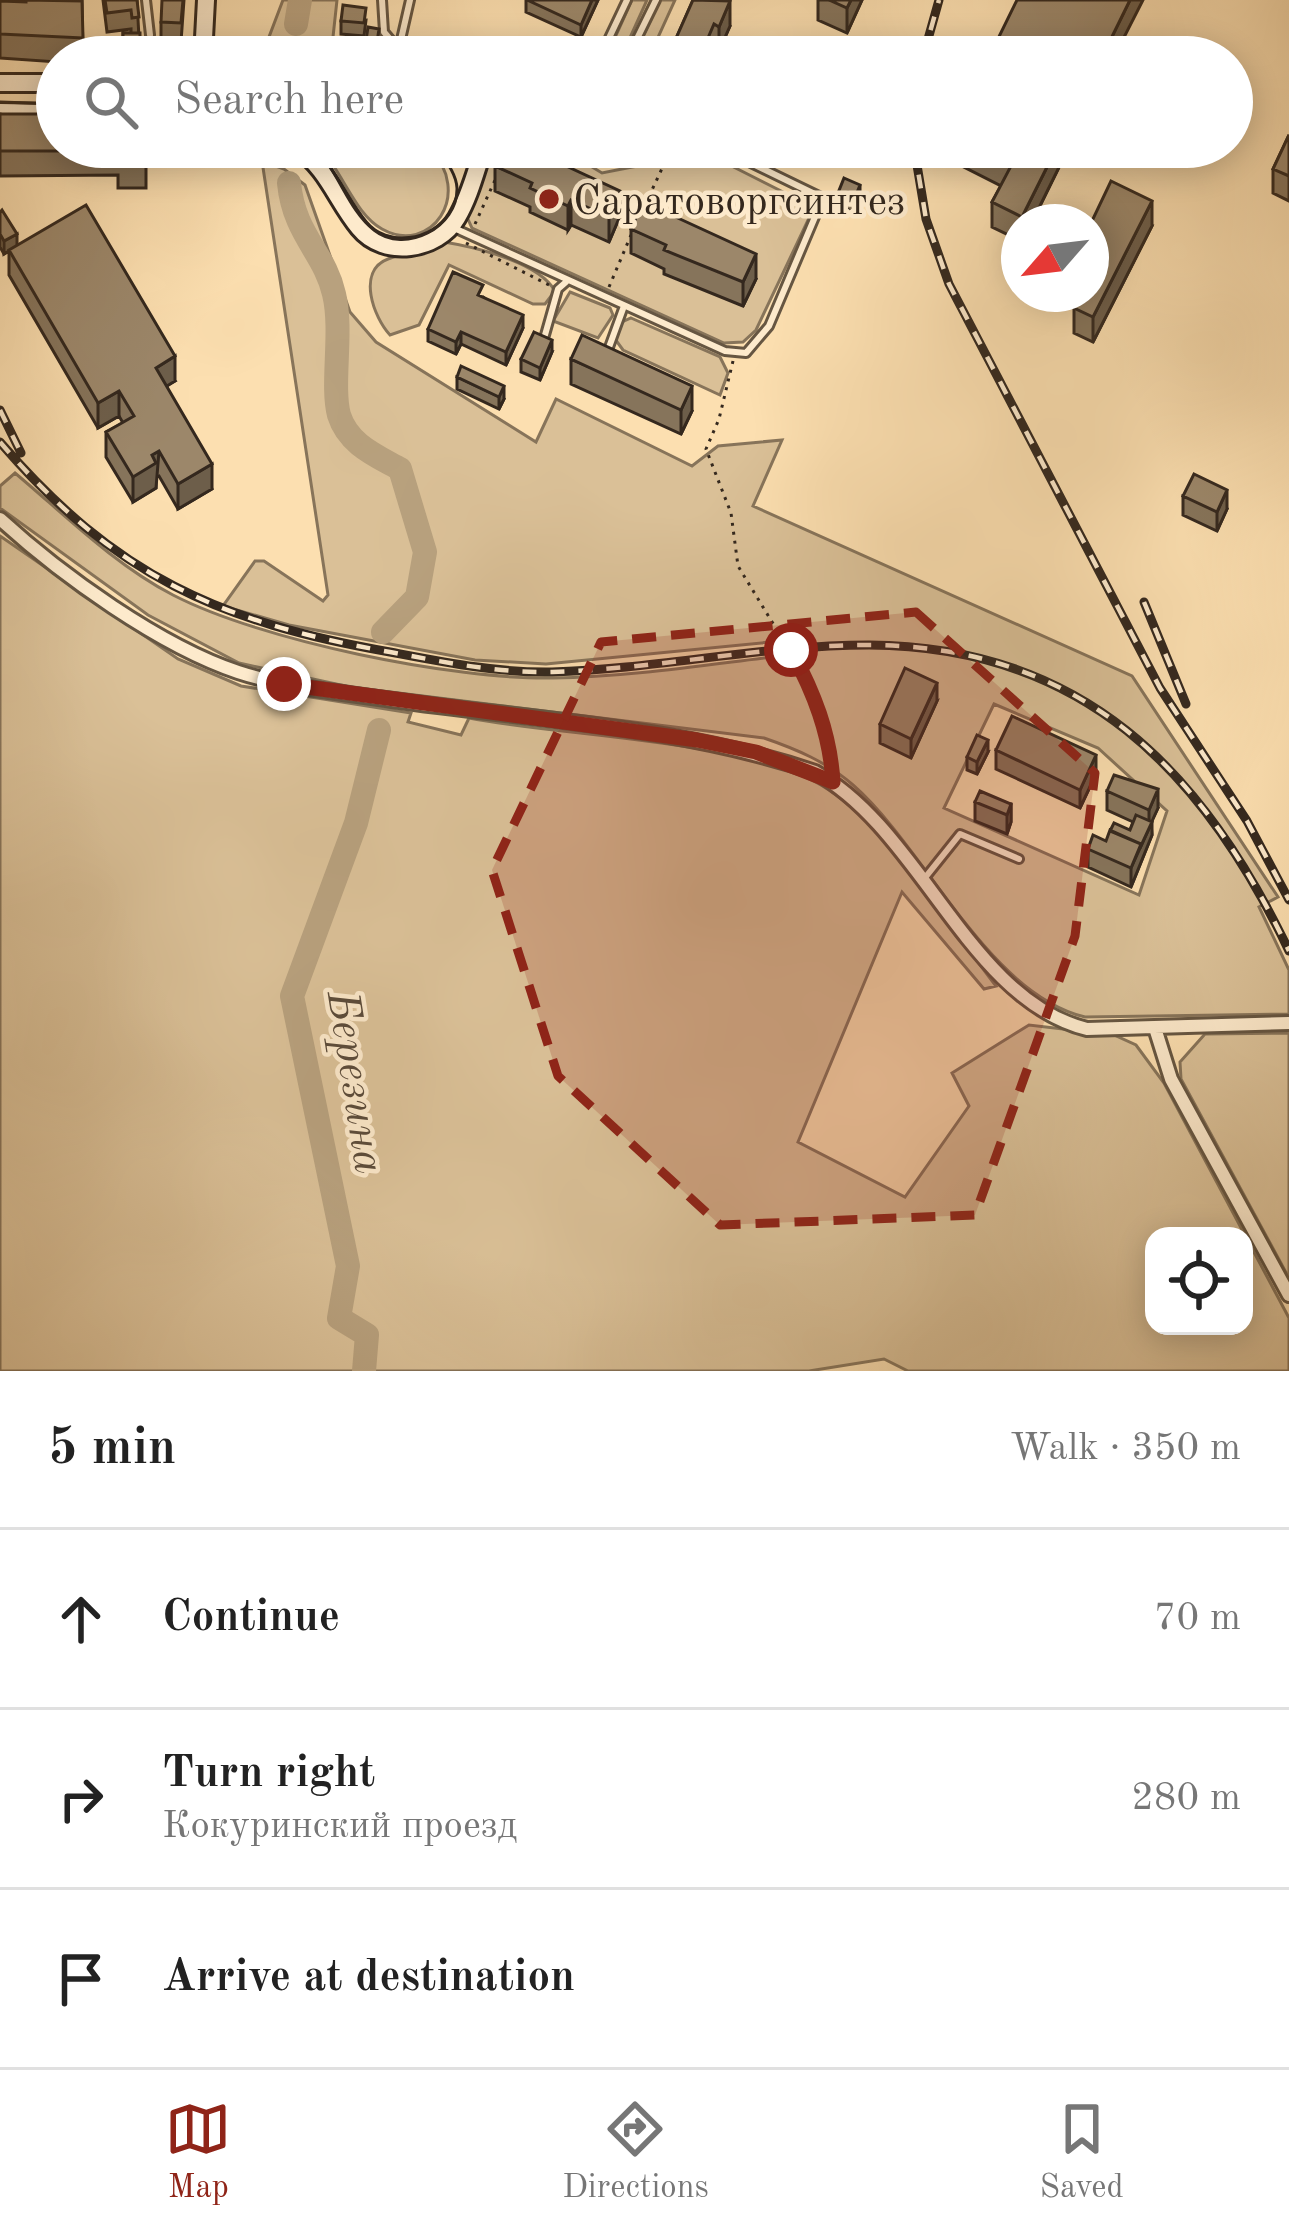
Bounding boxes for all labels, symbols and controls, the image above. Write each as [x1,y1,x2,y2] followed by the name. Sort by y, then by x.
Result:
[36,36,1253,168] search box
[78,69,144,135] icon: search
[174,79,404,124] text: Search here
[573,182,905,224] place label: Саратоворгсинтез
[536,186,562,212] marker: Саратоворгсинтез
[1001,204,1109,312] north arrow
[764,623,818,677] route start
[257,657,311,711] route end
[317,986,390,1177] water label: Березина
[1145,1227,1253,1335] map controls
[1145,1227,1253,1335] button: locate
[48,1424,176,1475] text: 5 min
[1010,1429,1241,1468] text: Walk · 350 m
[48,1586,114,1652] icon: ahead
[162,1596,340,1641] text: Continue
[1154,1599,1241,1638] text: 70 m
[162,1752,375,1797] text: Turn right
[48,1766,114,1832] icon: right
[1131,1779,1241,1818] text: 280 m
[162,1807,517,1846] text: Кокуринский проезд
[48,1946,114,2012] icon: arrive
[162,1956,575,2001] text: Arrive at destination
[165,2096,231,2209] tab: Map
[562,2096,709,2209] tab: Directions
[1040,2096,1124,2209] tab: Saved

